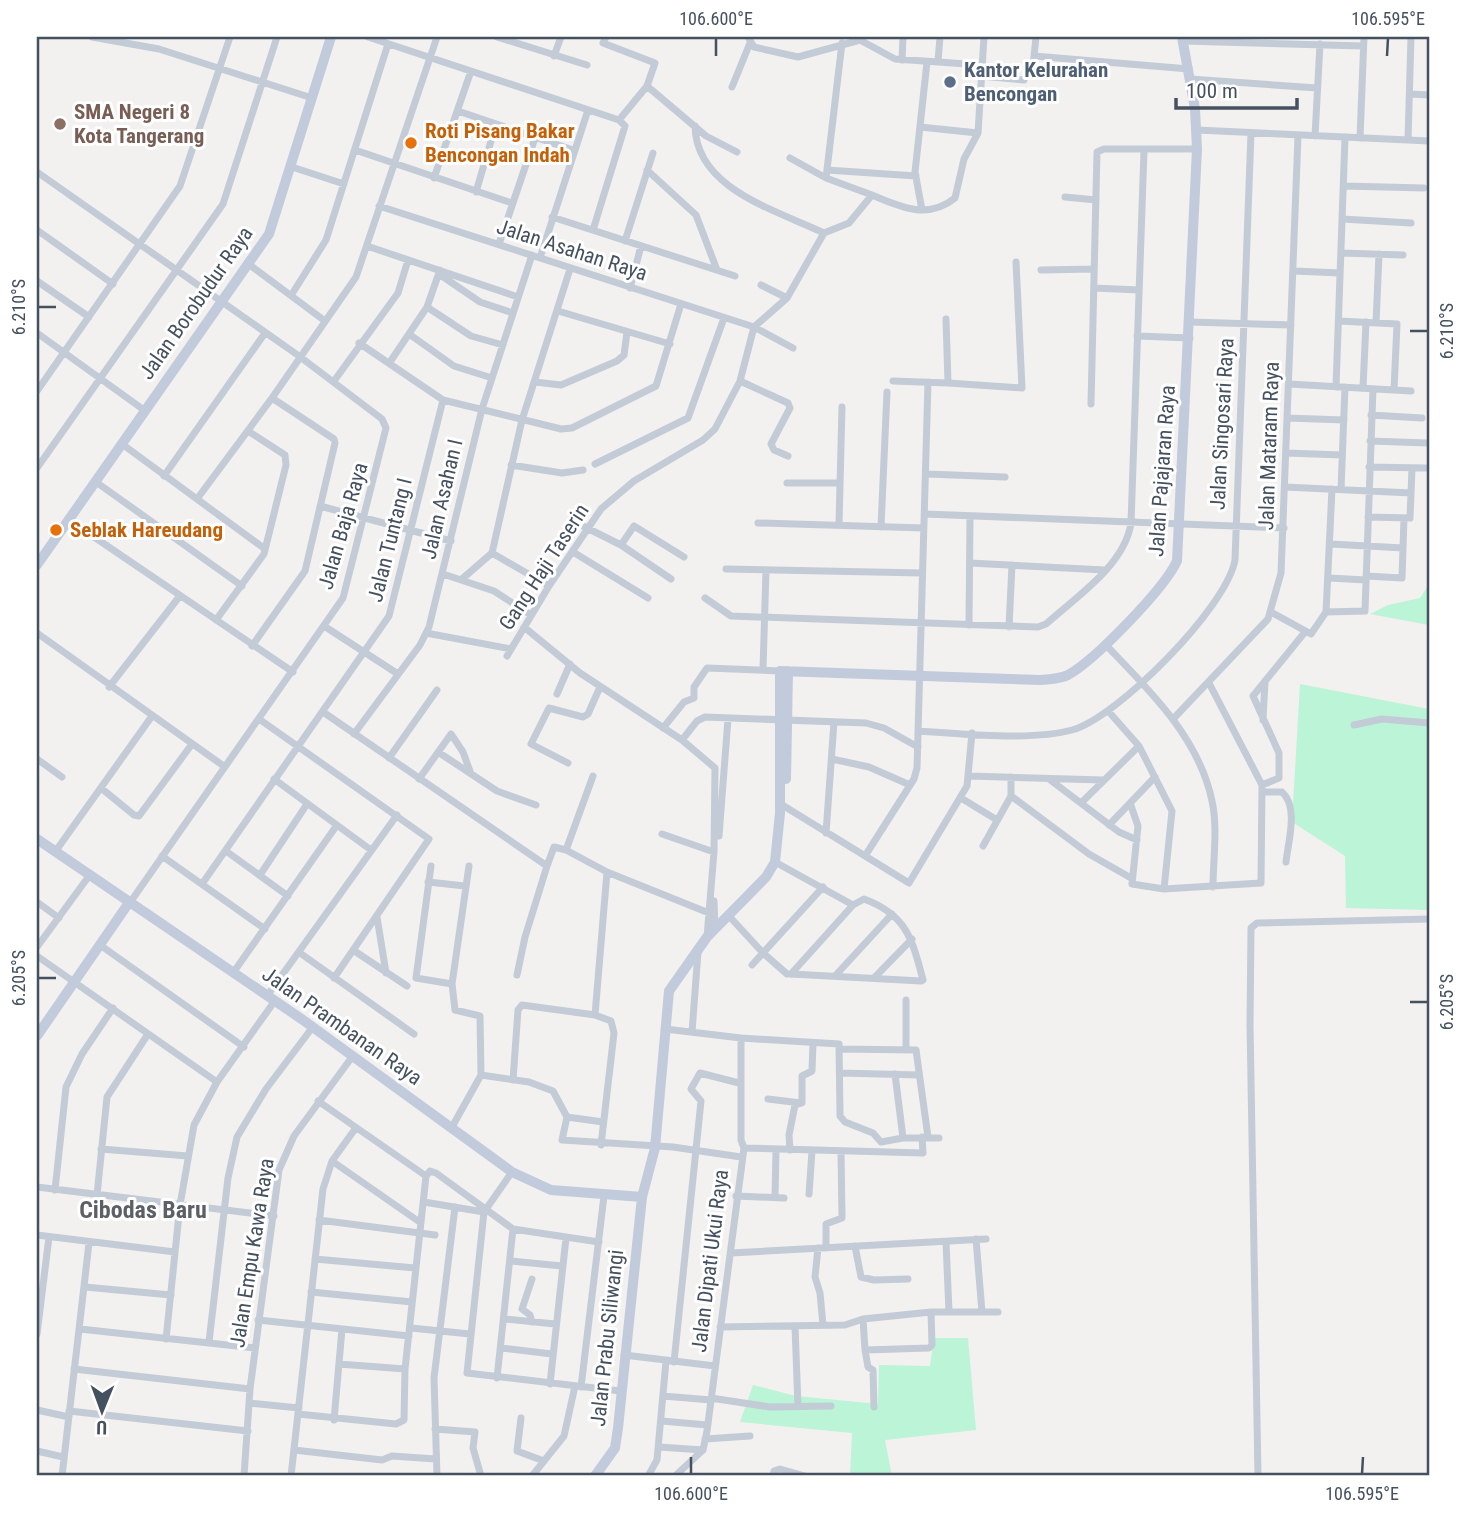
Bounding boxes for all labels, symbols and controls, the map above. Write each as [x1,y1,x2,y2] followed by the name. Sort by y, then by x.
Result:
[679,8,753,29] text: 106.600°E
[1351,8,1425,29] text: 106.595°E
[964,58,1108,106] place label: Kantor Kelurahan Bencongan
[1176,66,1296,110] scale bar
[942,74,958,90] marker: Kantor Kelurahan Bencongan
[1186,79,1238,103] text: 100 m
[74,100,204,148] place label: SMA Negeri 8 Kota Tangerang
[52,116,68,132] marker: SMA Negeri 8 Kota Tangerang
[425,119,575,167] place label: Roti Pisang Bakar Bencongan Indah
[403,135,419,151] marker: Roti Pisang Bakar Bencongan Indah
[494,214,650,286] street label: Jalan Asahan Raya
[134,222,258,384] street label: Jalan Borobudur Raya
[8,279,29,335] text: 6.210°S
[1436,303,1457,359] text: 6.210°S
[1206,337,1238,511] street label: Jalan Singosari Raya
[1254,361,1284,531] street label: Jalan Mataram Raya
[1144,384,1180,558] street label: Jalan Pajajaran Raya
[417,437,467,561] street label: Jalan Asahan I
[313,460,373,592] street label: Jalan Baja Raya
[363,476,417,604] street label: Jalan Tuntang I
[494,499,594,635] street label: Gang Haji Taserin
[70,518,223,542] place label: Seblak Hareudang
[48,522,64,538] marker: Seblak Hareudang
[8,950,29,1006] text: 6.205°S
[258,962,426,1090] street label: Jalan Prambanan Raya
[1436,974,1457,1030] text: 6.205°S
[225,1157,279,1349] street label: Jalan Empu Kawa Raya
[687,1168,733,1354] street label: Jalan Dipati Ukui Raya
[79,1196,207,1224] district label: Cibodas Baru
[586,1248,628,1428] street label: Jalan Prabu Siliwangi
[66,1376,136,1446] north arrow
[96,1416,107,1439] text: U
[654,1483,728,1504] text: 106.600°E
[1325,1483,1399,1504] text: 106.595°E

